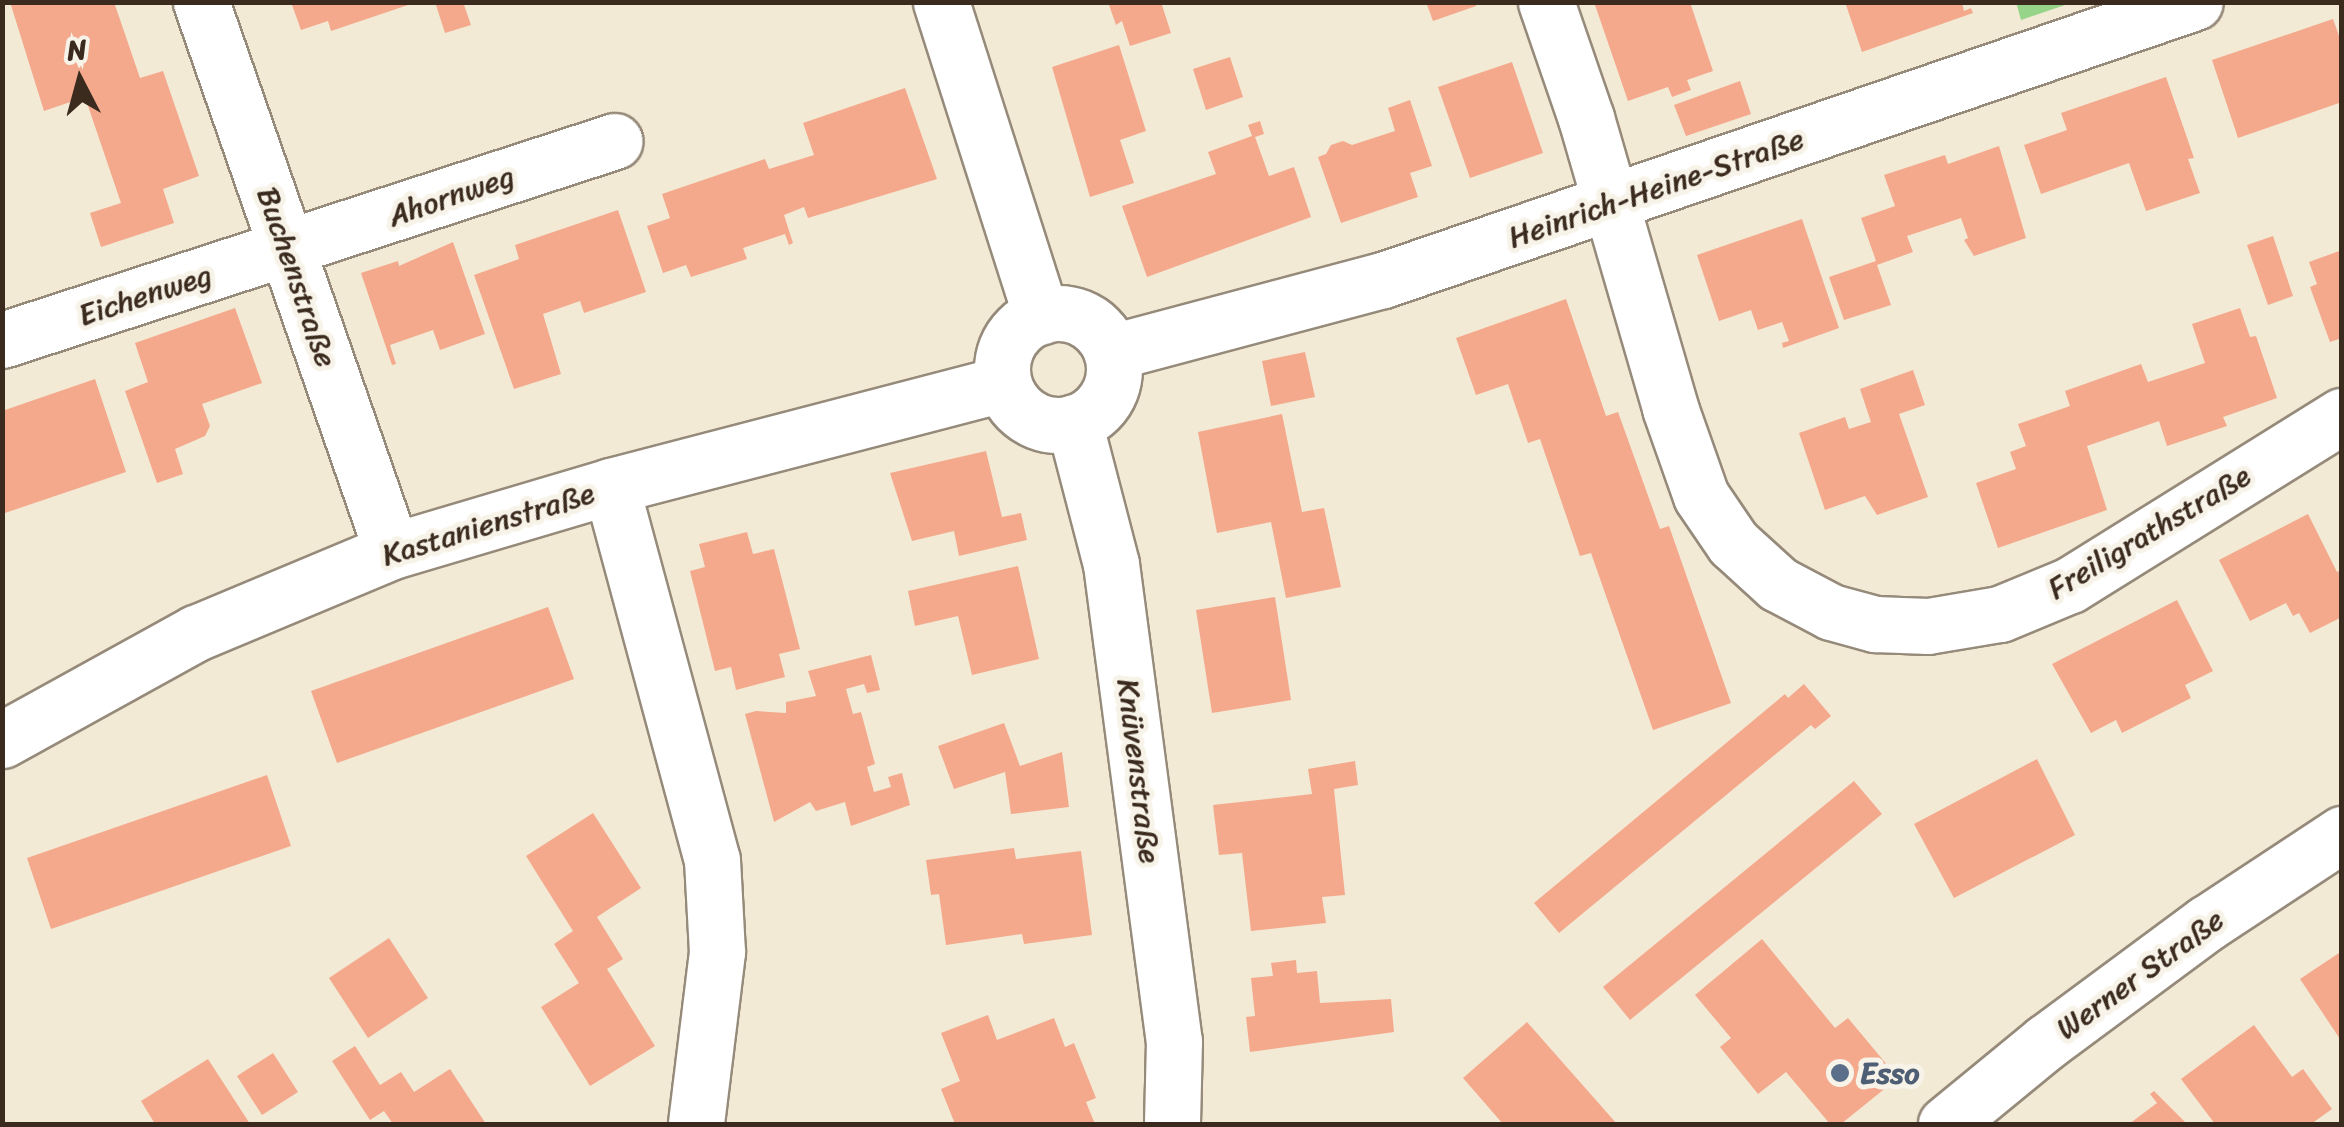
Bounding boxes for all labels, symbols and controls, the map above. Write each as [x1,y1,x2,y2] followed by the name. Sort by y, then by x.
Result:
[65,24,89,75] text: N
[30,30,130,130] north arrow
[1503,120,1809,256] street label: Heinrich-Heine-Straße
[383,158,519,234] street label: Ahornweg
[249,182,345,372] street label: Buchenstraße
[74,257,216,333] street label: Eichenweg
[2041,457,2257,607] street label: Freiligrathstraße
[378,475,598,573] street label: Kastanienstraße
[1110,677,1168,865] street label: Knüvenstraße
[2049,901,2231,1047] street label: Werner Straße
[1860,1055,1919,1091] place label: Esso
[1829,1062,1851,1084] marker: Esso

